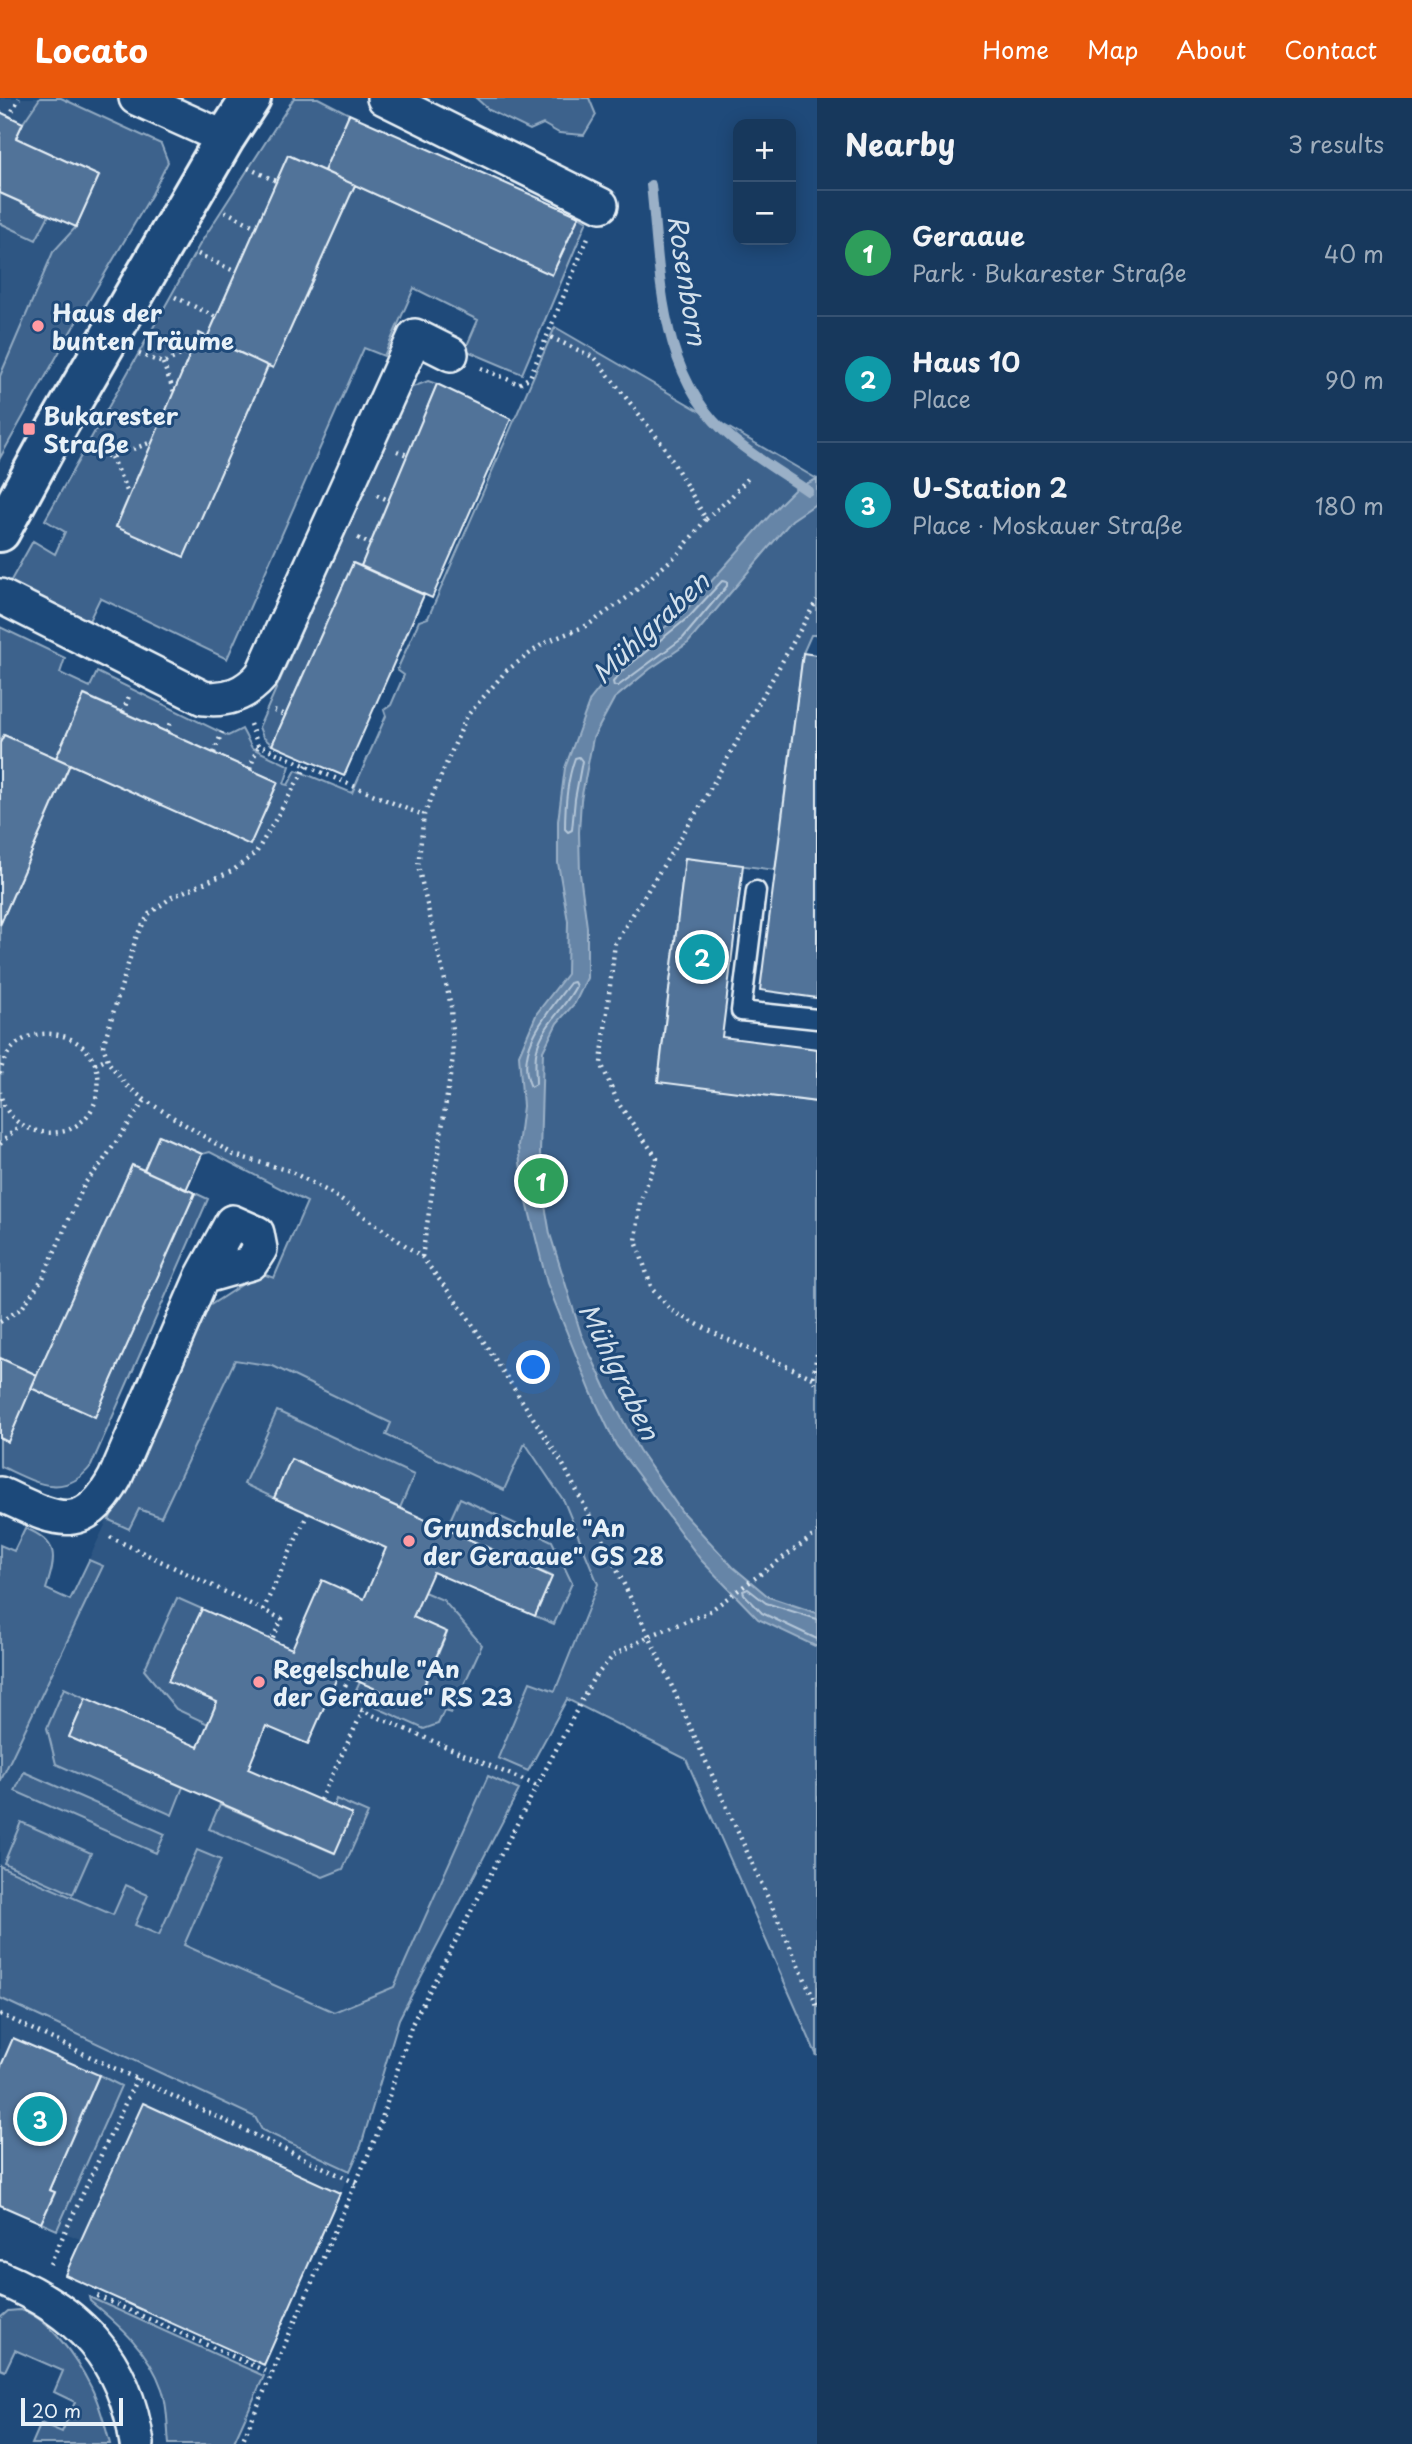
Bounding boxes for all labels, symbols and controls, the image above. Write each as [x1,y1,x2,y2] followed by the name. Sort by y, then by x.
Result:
[35,24,148,74] text: Locato
[982,31,1049,67] text: Home
[1087,31,1138,67] text: Map
[1176,31,1246,67] text: About
[1284,31,1377,67] text: Contact
[733,119,796,245] map controls
[733,119,796,182] button: +
[845,121,955,166] text: Nearby
[1288,126,1384,161] text: 3 results
[733,182,796,245] button: −
[658,212,718,349] water label: Rosenborn
[912,216,1025,255] text: Geraaue
[863,236,874,271] text: 1
[1324,236,1384,271] text: 40 m
[912,255,1187,290] text: Park · Bukarester Straße
[52,294,234,358] place label: Haus der bunten Träume
[30,318,46,334] marker: Haus der bunten Träume
[912,342,1020,381] text: Haus 10
[860,362,876,397] text: 2
[1325,362,1384,397] text: 90 m
[912,381,971,416] text: Place
[43,397,179,461] place label: Bukarester Straße
[21,421,37,437] marker: Bukarester Straße
[912,468,1068,507] text: U-Station 2
[860,488,876,523] text: 3
[1315,488,1384,523] text: 180 m
[912,507,1183,542] text: Place · Moskauer Straße
[583,561,719,692] water label: Mühlgraben
[679,931,725,983] pin: 2
[518,1155,564,1207] pin: 1
[570,1296,671,1448] water label: Mühlgraben
[516,1350,550,1384] your location
[423,1509,664,1573] place label: Grundschule "An der Geraaue" GS 28
[401,1533,417,1549] marker: Grundschule "An der Geraaue" GS 28
[273,1650,513,1714] place label: Regelschule "An der Geraaue" RS 23
[251,1674,267,1690] marker: Regelschule "An der Geraaue" RS 23
[17,2093,63,2145] pin: 3
[21,2395,122,2427] scale bar
[32,2396,81,2424] text: 20 m

